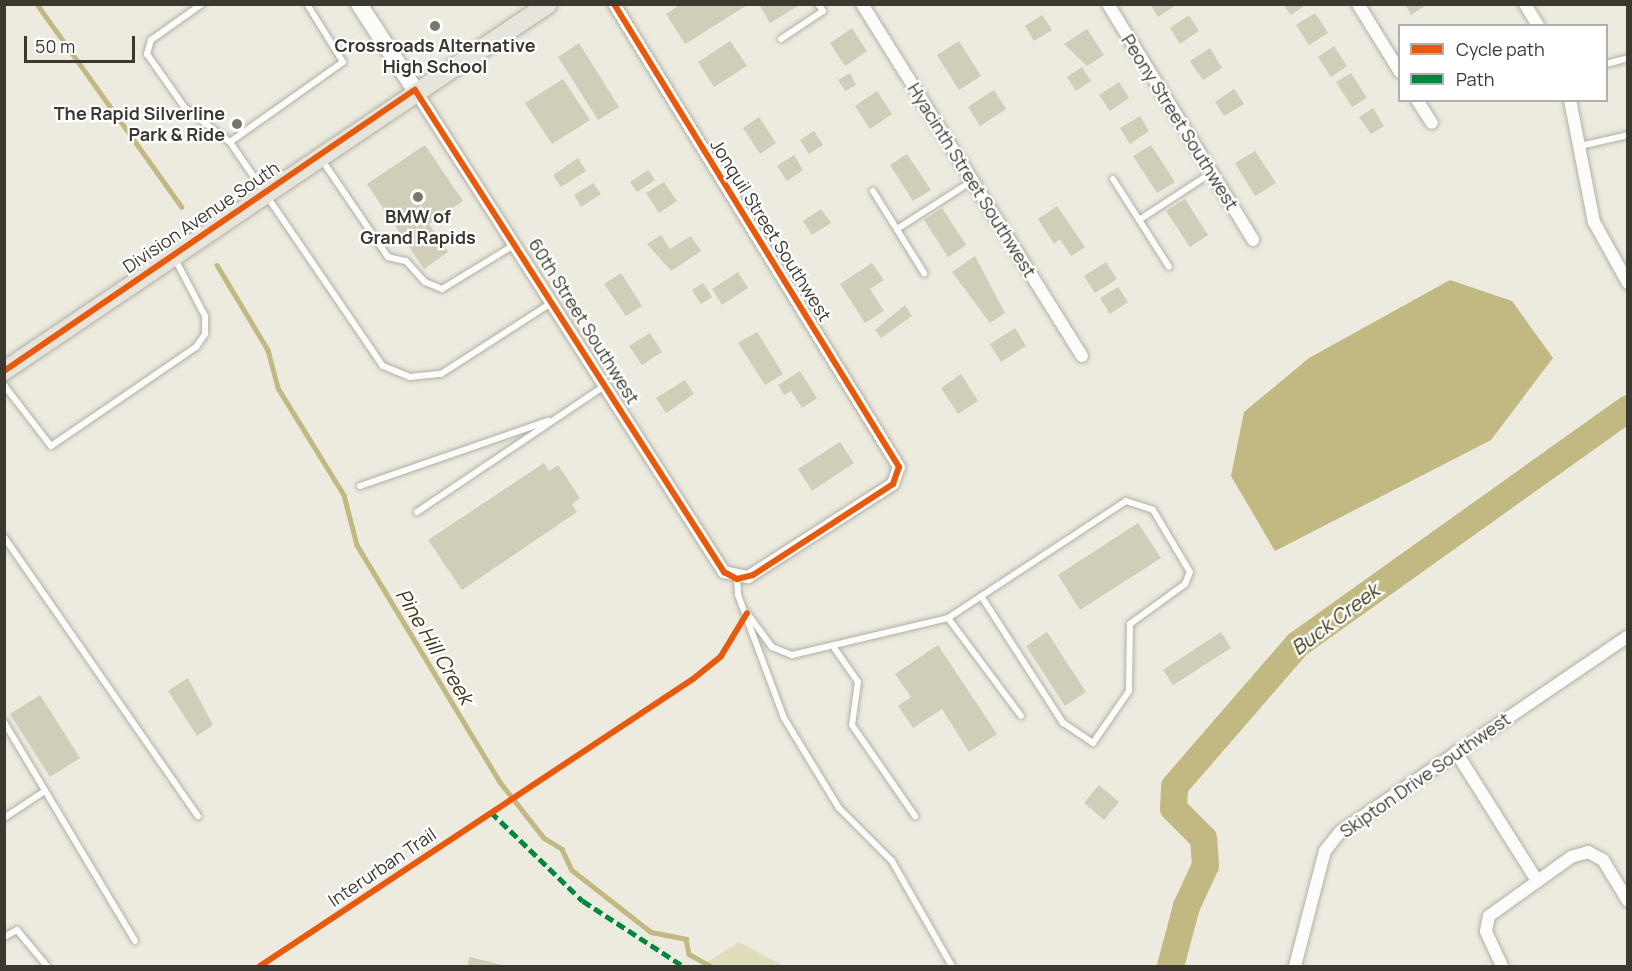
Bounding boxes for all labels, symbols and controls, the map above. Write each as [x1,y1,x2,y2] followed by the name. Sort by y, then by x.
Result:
[428,19,442,33] marker: Crossroads Alternative High School
[27,24,138,62] scale bar
[1398,24,1608,102] legend
[1117,30,1243,214] street label: Peony Street Southwest
[35,34,75,58] text: 50 m
[335,35,535,78] place label: Crossroads Alternative High School
[1456,37,1545,61] text: Cycle path
[1456,67,1494,91] text: Path
[903,79,1041,281] street label: Hyacinth Street Southwest
[54,103,225,146] place label: The Rapid Silverline Park & Ride
[230,117,244,131] marker: The Rapid Silverline Park & Ride
[706,135,836,325] street label: Jonquil Street Southwest
[119,157,283,277] street label: Division Avenue South
[411,190,425,204] marker: BMW of Grand Rapids
[360,206,476,248] place label: BMW of Grand Rapids
[524,234,644,408] street label: 60th Street Southwest
[1286,578,1384,660] water label: Buck Creek
[391,584,479,708] water label: Pine Hill Creek
[1336,708,1514,842] street label: Skipton Drive Southwest
[324,823,440,911] street label: Interurban Trail

